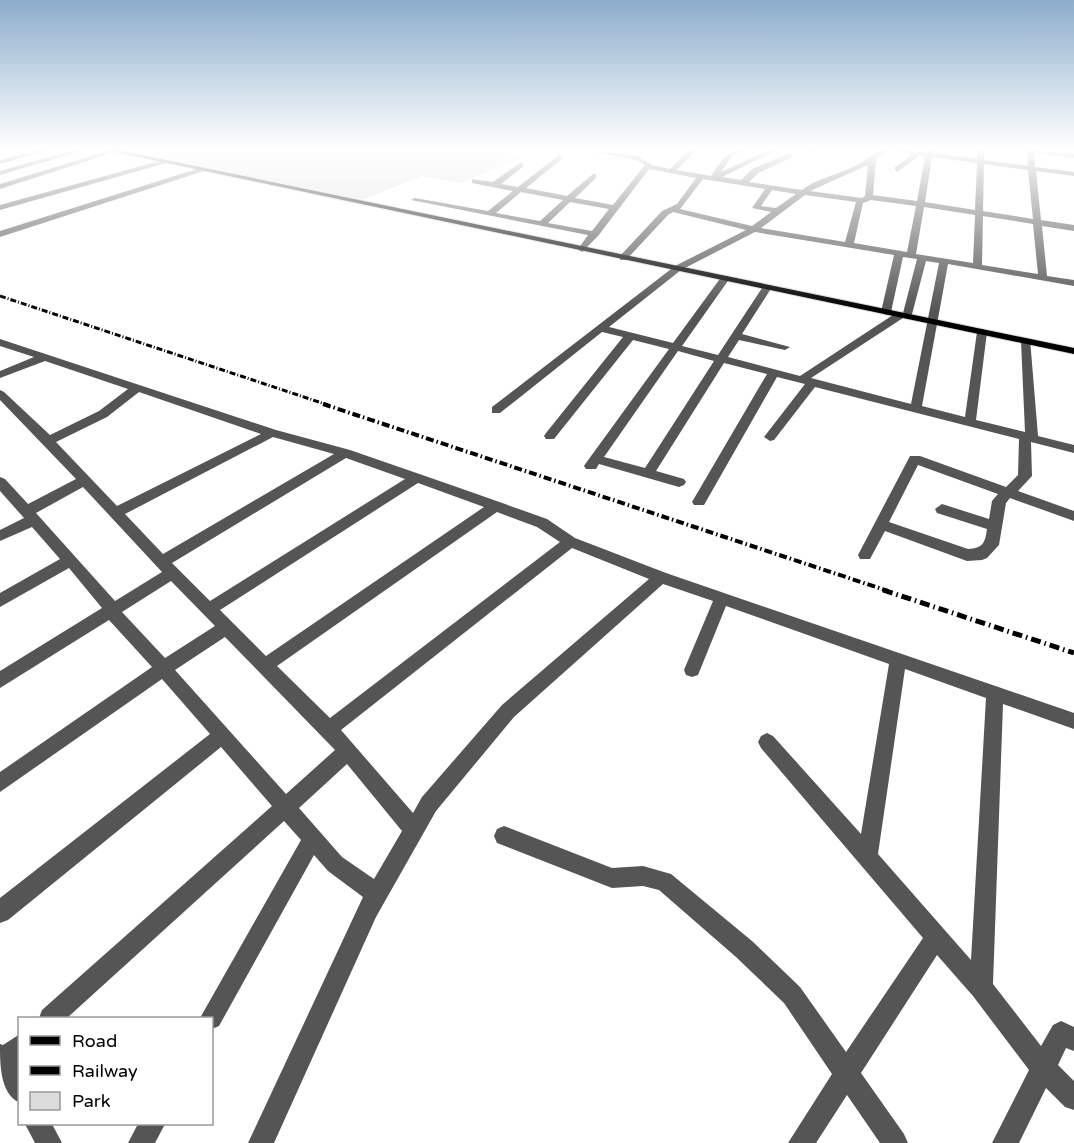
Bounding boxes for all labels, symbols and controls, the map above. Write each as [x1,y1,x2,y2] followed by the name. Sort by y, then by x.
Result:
[18,1017,213,1125] legend
[72,1030,117,1052] text: Road
[72,1060,138,1082] text: Railway
[72,1090,111,1112] text: Park

